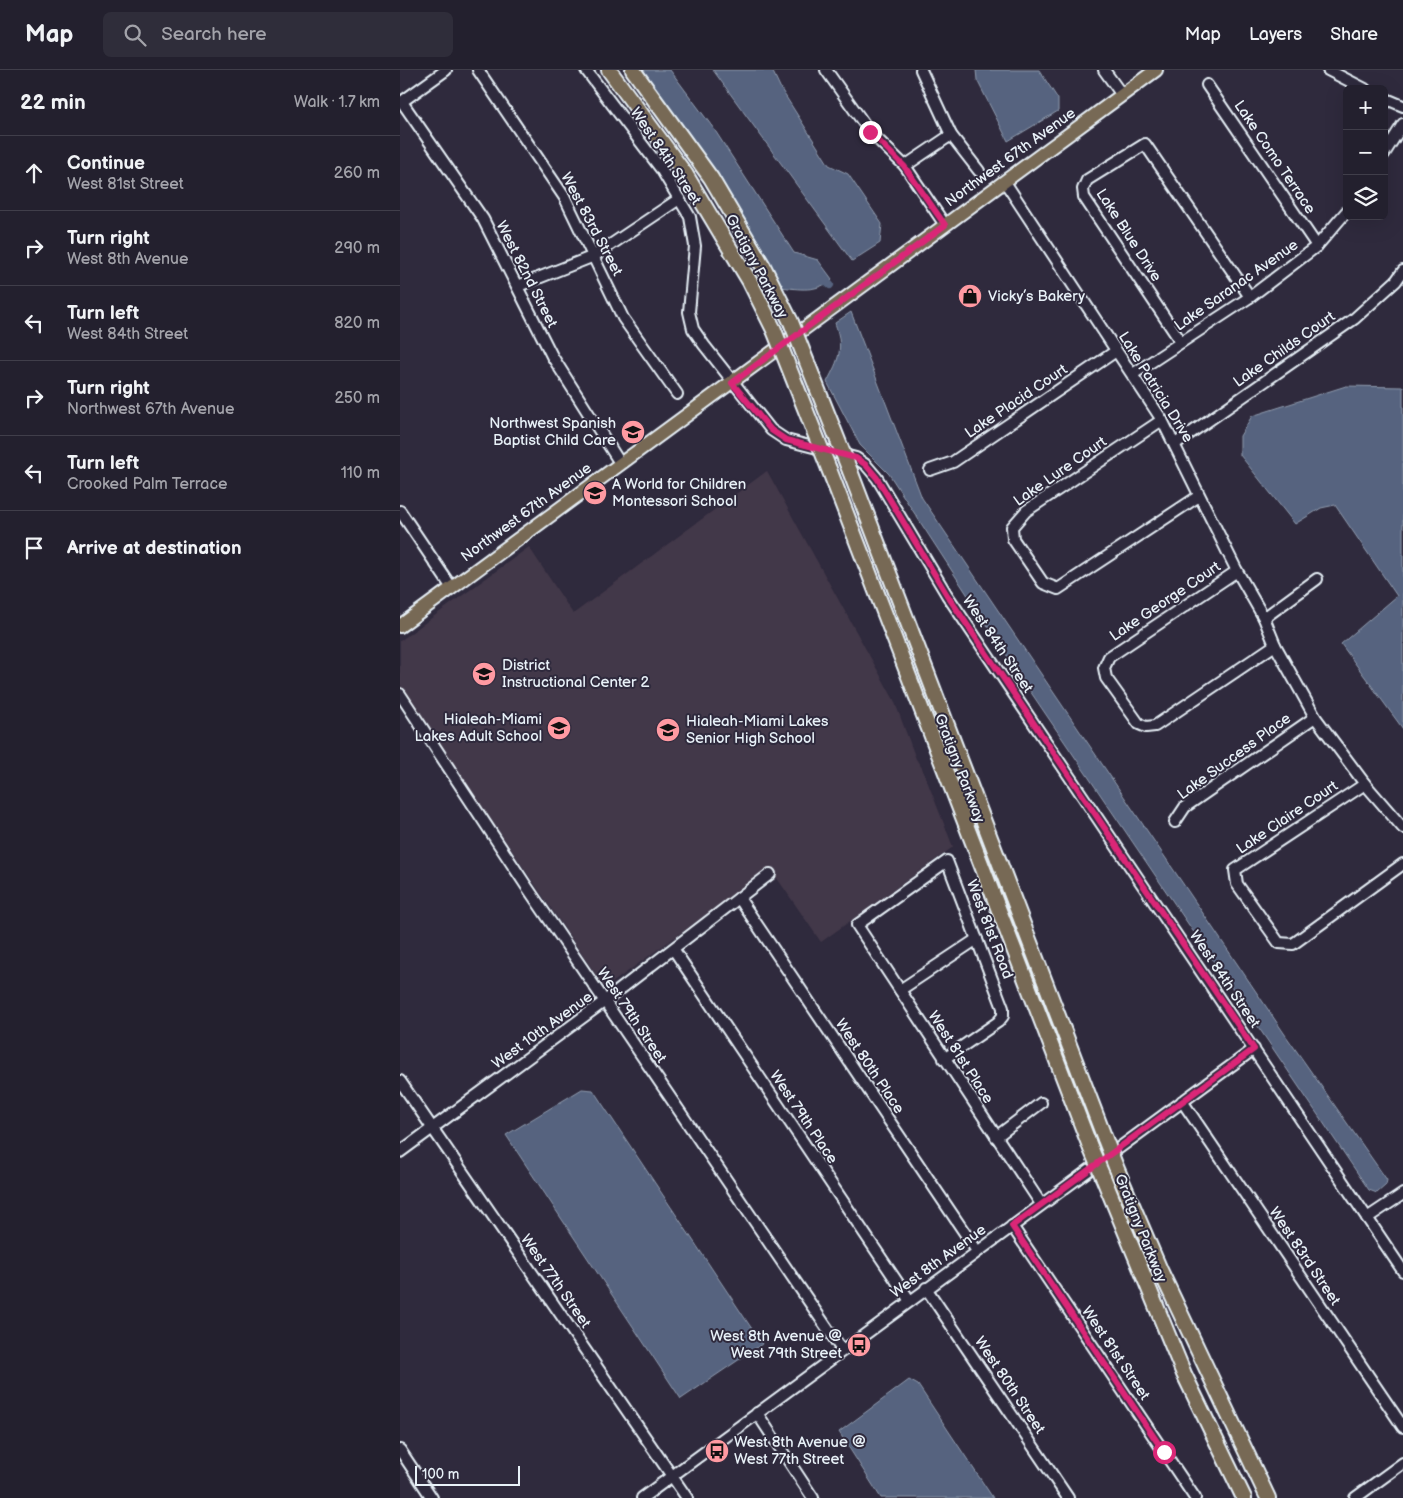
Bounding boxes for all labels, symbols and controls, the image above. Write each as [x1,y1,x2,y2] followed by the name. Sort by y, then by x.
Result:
[103,12,453,57] search box
[25,20,73,49] text: Map
[121,21,149,49] icon: search
[161,23,267,46] text: Search here
[1185,24,1221,45] text: Map
[1249,24,1302,45] text: Layers
[1330,24,1378,45] text: Share
[1343,85,1388,220] map controls
[1343,85,1388,130] button: +
[20,90,86,115] text: 22 min
[294,93,380,112] text: Walk · 1.7 km
[1230,97,1320,218] street label: Lake Como Terrace
[626,104,705,209] street label: West 84th Street
[941,104,1079,211] street label: Northwest 67th Avenue
[859,121,882,144] route end
[1343,130,1388,175] button: −
[67,152,145,175] text: Continue
[20,159,48,187] icon: ahead
[334,164,380,183] text: 260 m
[556,169,627,280] street label: West 83rd Street
[67,175,184,194] text: West 81st Street
[1343,175,1388,220] button: layers
[1092,185,1166,285] street label: Lake Blue Drive
[721,211,792,322] street label: Gratigny Parkway
[491,218,562,331] street label: West 82nd Street
[67,227,150,250] text: Turn right
[20,234,48,262] icon: right
[1171,235,1302,335] street label: Lake Saranac Avenue
[334,239,380,258] text: 290 m
[67,250,188,269] text: West 8th Avenue
[957,283,983,309] shop icon: Vicky’s Bakery
[988,287,1085,306] place label: Vicky’s Bakery
[67,302,139,325] text: Turn left
[1230,307,1339,392] street label: Lake Childs Court
[20,309,48,337] icon: left
[334,314,380,333] text: 820 m
[67,325,188,344] text: West 84th Street
[1114,328,1197,446] street label: Lake Patricia Drive
[961,360,1071,443] street label: Lake Placid Court
[67,377,150,400] text: Turn right
[20,384,48,412] icon: right
[334,389,380,408] text: 250 m
[67,400,234,419] text: Northwest 67th Avenue
[489,414,616,450] place label: Northwest Spanish Baptist Child Care
[620,419,646,445] school or university icon: Northwest Spanish Baptist Child Care
[1010,432,1111,511] street label: Lake Lure Court
[67,452,139,475] text: Turn left
[20,459,48,487] icon: left
[457,459,595,566] street label: Northwest 67th Avenue
[341,464,380,483] text: 110 m
[67,475,227,494] text: Crooked Palm Terrace
[612,475,746,511] place label: A World for Children Montessori School
[582,480,608,506] school or university icon: A World for Children Montessori School
[20,534,48,562] icon: arrive
[67,537,242,560] text: Arrive at destination
[1106,557,1225,646] street label: Lake George Court
[958,592,1037,697] street label: West 84th Street
[502,656,649,692] place label: District Instructional Center 2
[471,661,497,687] school or university icon: District Instructional Center 2
[1174,709,1295,804] street label: Lake Success Place
[415,710,542,746] place label: Hialeah-Miami Lakes Adult School
[930,711,989,826] street label: Gratigny Parkway
[686,712,829,748] place label: Hialeah-Miami Lakes Senior High School
[546,715,572,741] school or university icon: Hialeah-Miami Lakes Adult School
[655,717,681,743] school or university icon: Hialeah-Miami Lakes Senior High School
[1233,776,1342,858] street label: Lake Claire Court
[962,877,1017,981] street label: West 81st Road
[1185,927,1264,1032] street label: West 84th Street
[593,964,671,1067] street label: West 79th Street
[488,987,596,1073] street label: West 10th Avenue
[924,1007,998,1107] street label: West 81st Place
[831,1015,908,1117] street label: West 80th Place
[765,1067,842,1168] street label: West 79th Place
[1110,1171,1171,1285] street label: Gratigny Parkway
[1265,1204,1345,1309] street label: West 83rd Street
[887,1220,990,1303] street label: West 8th Avenue
[516,1231,595,1332] street label: West 77th Street
[1077,1303,1154,1404] street label: West 81st Street
[710,1327,842,1363] place label: West 8th Avenue @ West 79th Street
[846,1332,872,1358] bus stop icon: West 8th Avenue @ West 79th Street
[970,1333,1049,1438] street label: West 80th Street
[734,1433,866,1469] place label: West 8th Avenue @ West 77th Street
[704,1438,730,1464] bus stop icon: West 8th Avenue @ West 77th Street
[1153,1441,1176,1464] route start
[415,1463,520,1486] scale bar
[422,1466,459,1483] text: 100 m

